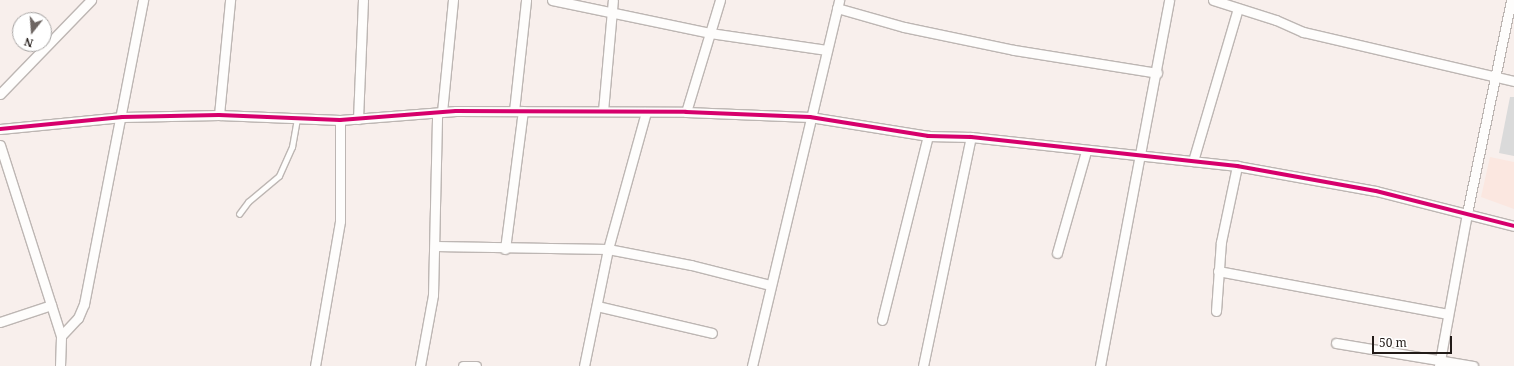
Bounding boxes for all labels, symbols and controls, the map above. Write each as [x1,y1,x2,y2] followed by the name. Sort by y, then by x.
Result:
[12,12,52,52] north arrow
[22,35,35,51] text: N
[1374,328,1454,354] scale bar
[1379,334,1407,351] text: 50 m

